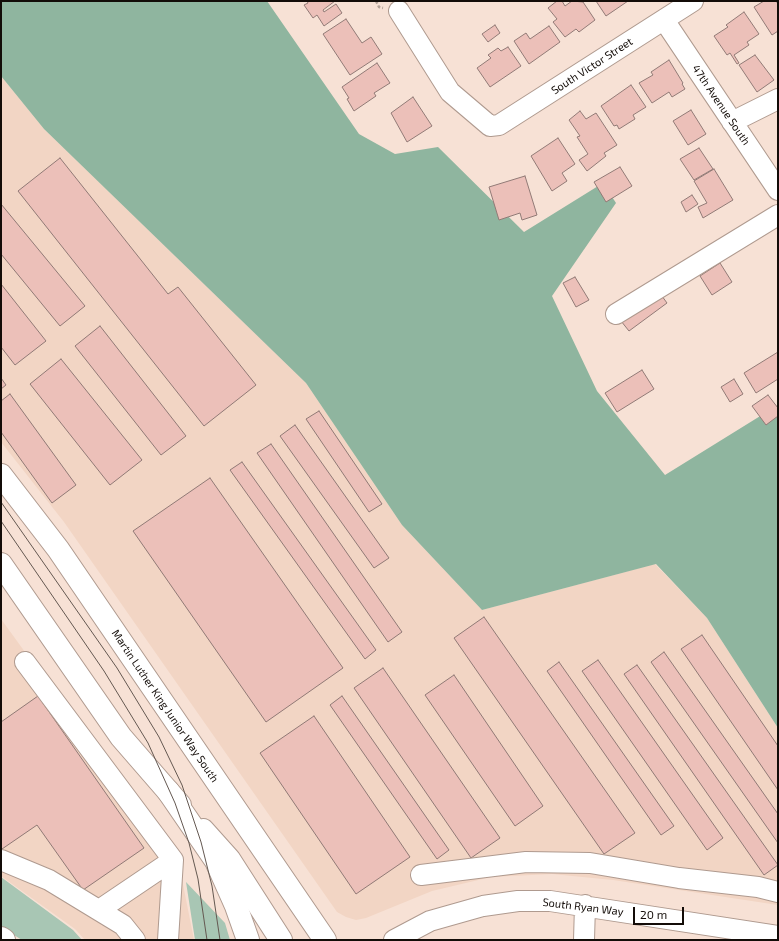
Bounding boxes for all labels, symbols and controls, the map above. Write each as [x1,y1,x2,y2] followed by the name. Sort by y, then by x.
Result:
[549,35,635,97] street label: South Victor Street
[689,62,753,148] street label: 47th Avenue South
[109,627,221,785] street label: Martin Luther King Junior Way South
[542,895,624,919] street label: South Ryan Way
[635,899,686,925] scale bar
[640,907,667,921] text: 20 m

